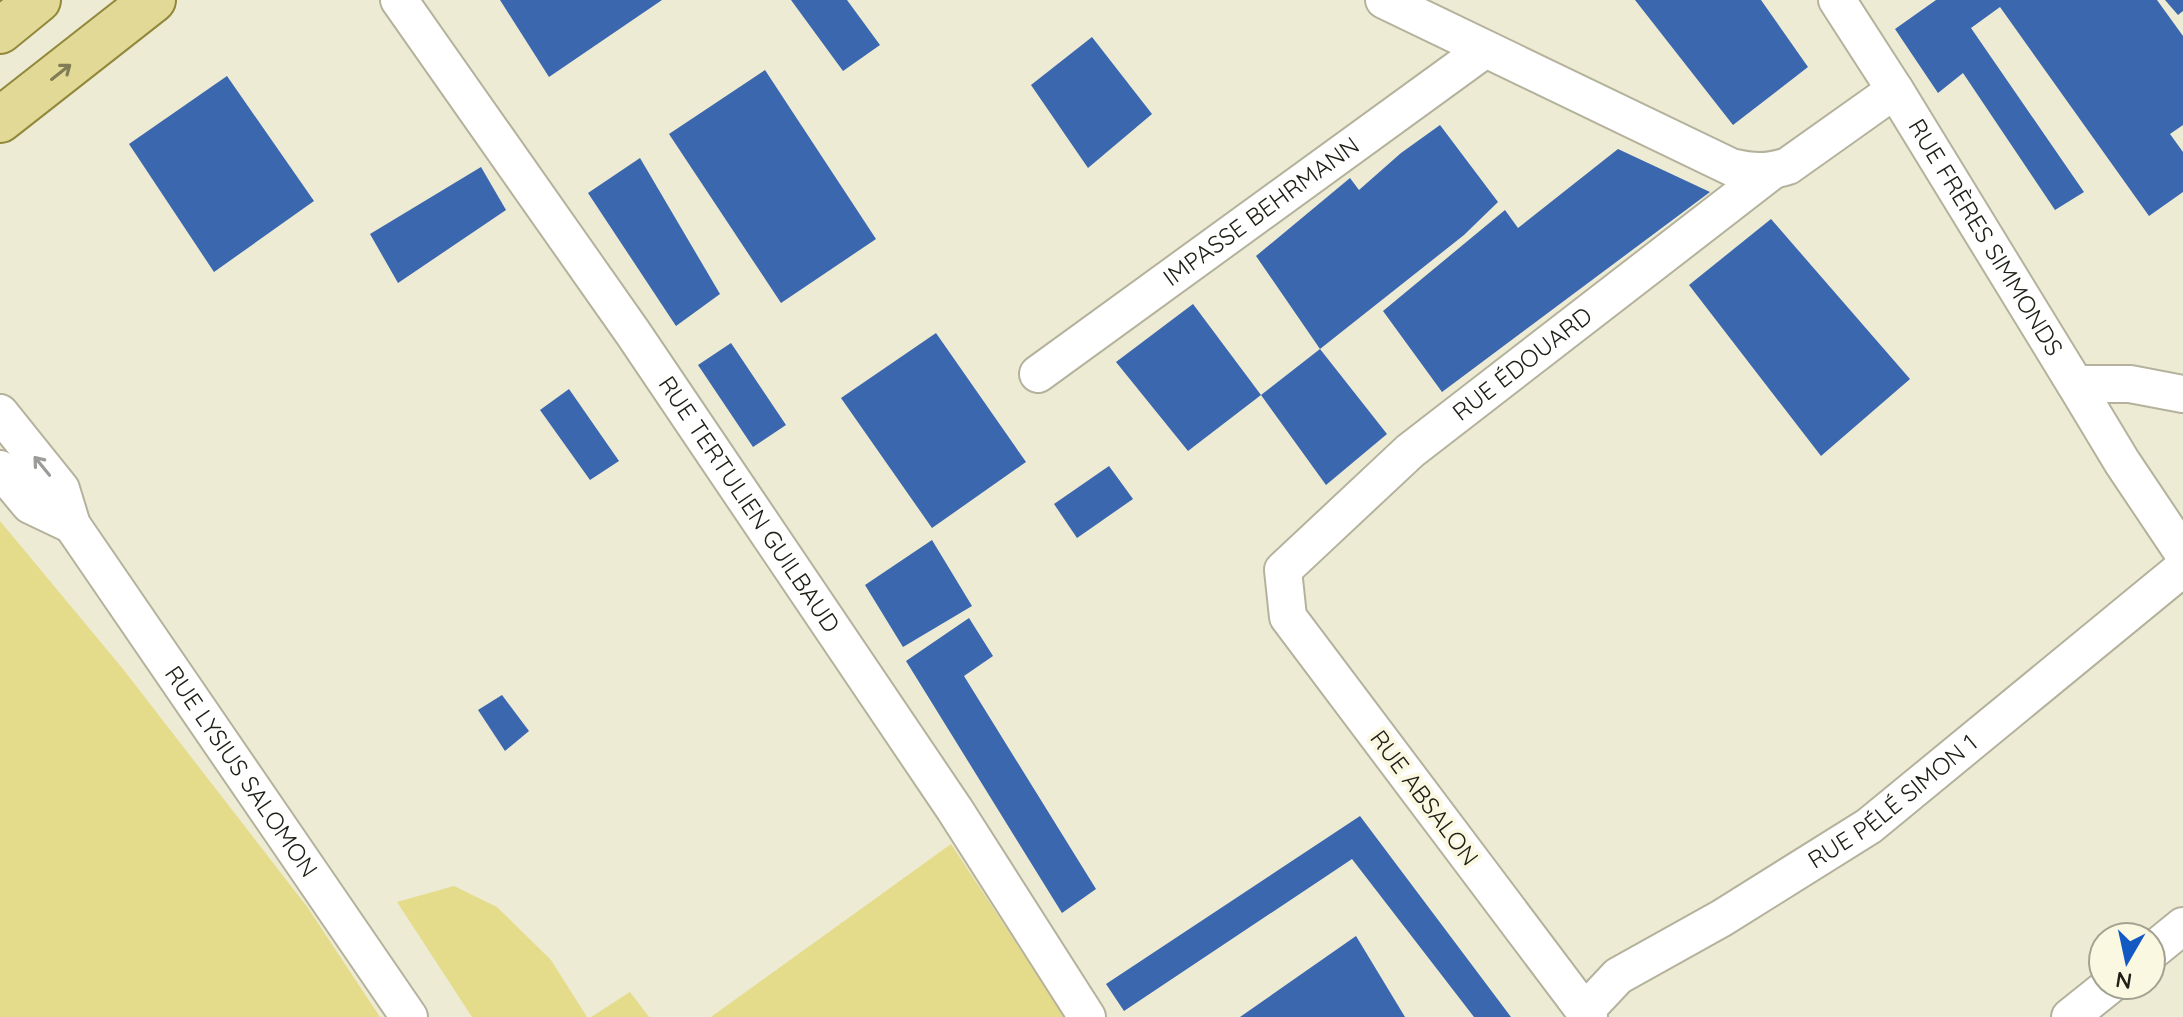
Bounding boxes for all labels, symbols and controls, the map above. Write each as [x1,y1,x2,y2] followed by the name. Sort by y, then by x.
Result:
[50,63,71,80] one-way arrow
[1902,113,2070,361] street label: RUE FRÈRES SIMMONDS
[1157,130,1365,292] street label: IMPASSE BEHRMANN
[1446,300,1598,427] street label: RUE ÉDOUARD
[652,370,847,638] street label: RUE TERTULIEN GUILBAUD
[34,456,51,477] one-way arrow
[159,660,325,882] street label: RUE LYSIUS SALOMON
[1364,724,1485,871] street label: RUE ABSALON
[1802,727,1983,875] street label: RUE PÉLÉ SIMON 1
[2087,921,2167,1001] north arrow
[2114,966,2134,996] text: N

